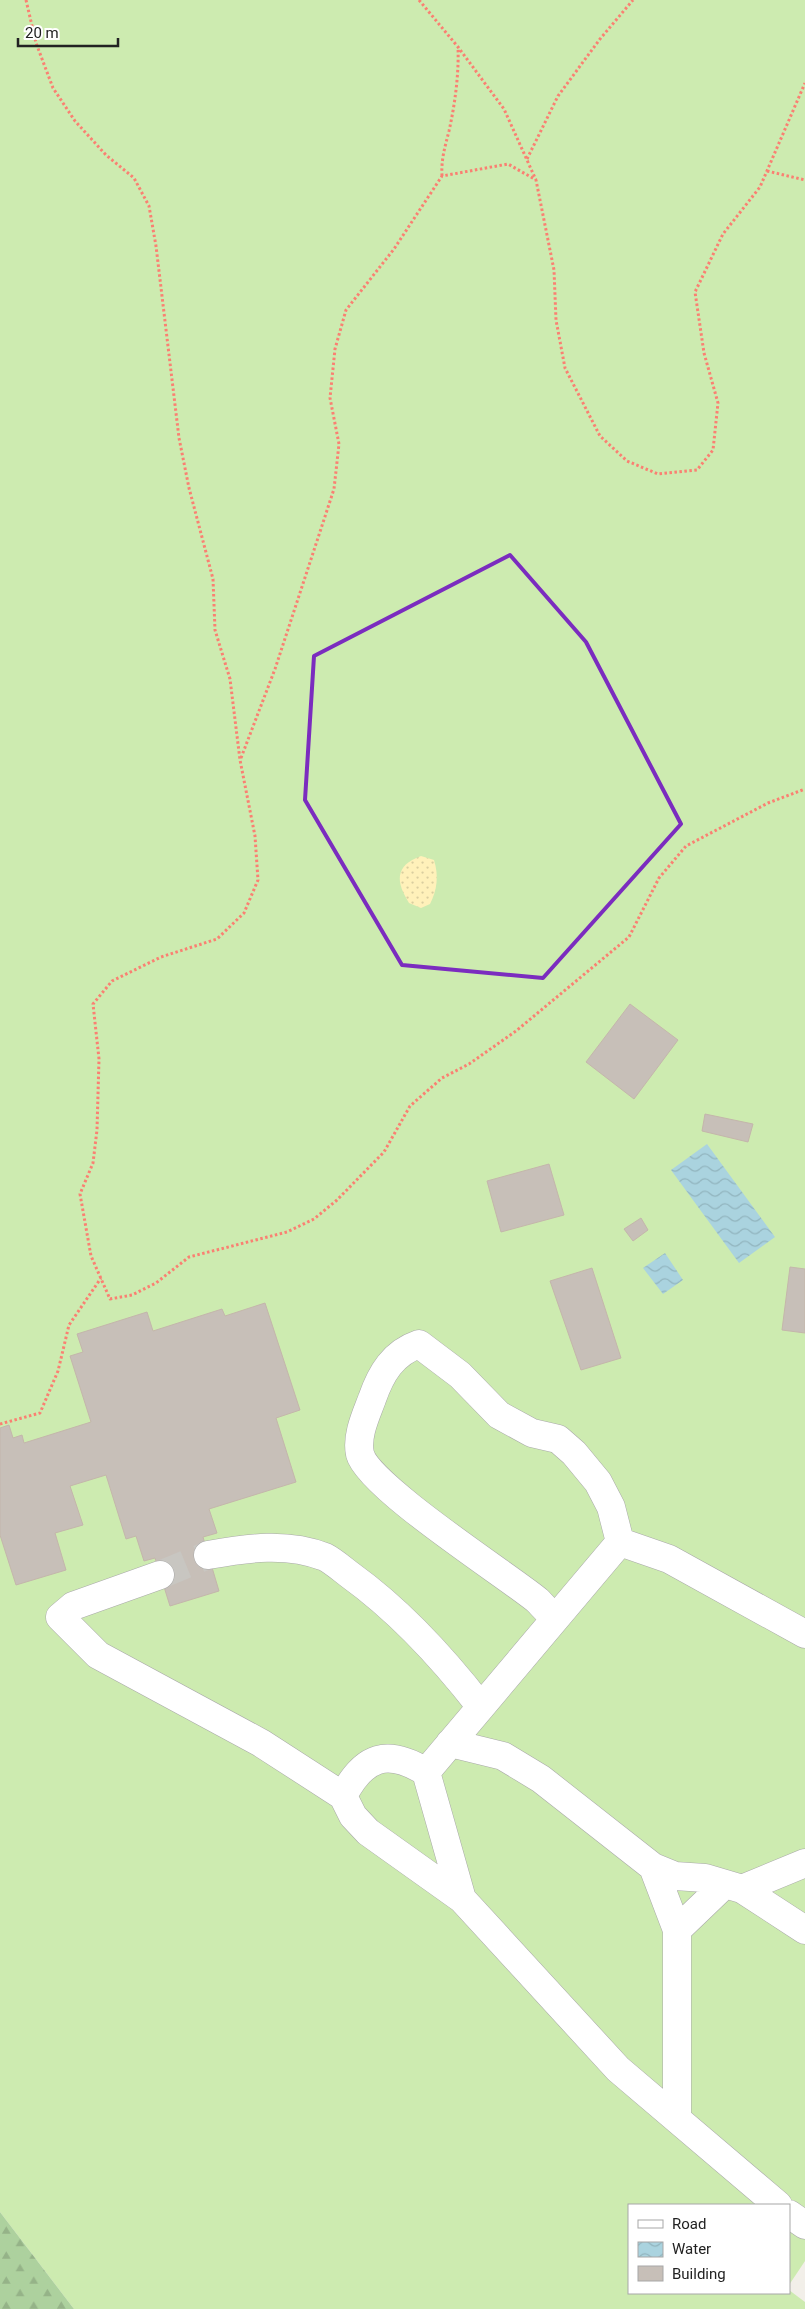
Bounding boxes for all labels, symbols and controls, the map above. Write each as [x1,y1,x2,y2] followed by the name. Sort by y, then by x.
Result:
[18,15,118,47] scale bar
[25,24,59,42] text: 20 m
[628,2204,790,2294] legend
[672,2215,706,2233] text: Road
[672,2240,711,2258] text: Water
[672,2265,726,2283] text: Building

